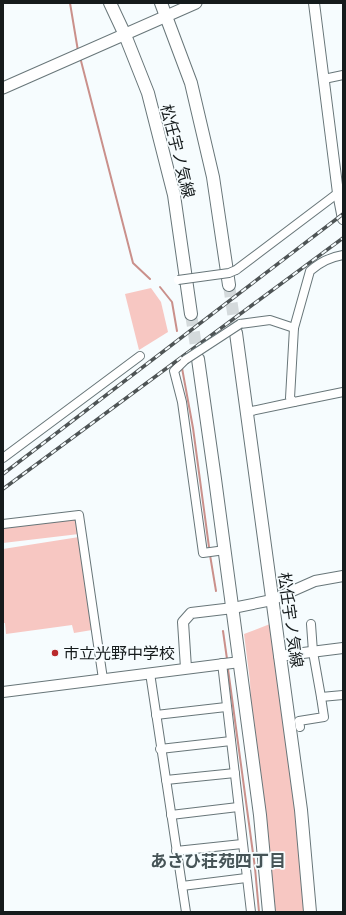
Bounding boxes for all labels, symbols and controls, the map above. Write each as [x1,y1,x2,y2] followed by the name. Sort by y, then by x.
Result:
[158,102,197,200] street label: 松任宇ノ気線
[275,571,306,669] street label: 松任宇ノ気線
[63,645,175,662] place label: 市立光野中学校
[50,648,60,658] marker: 市立光野中学校
[150,852,286,870] district label: あさひ荘苑四丁目

